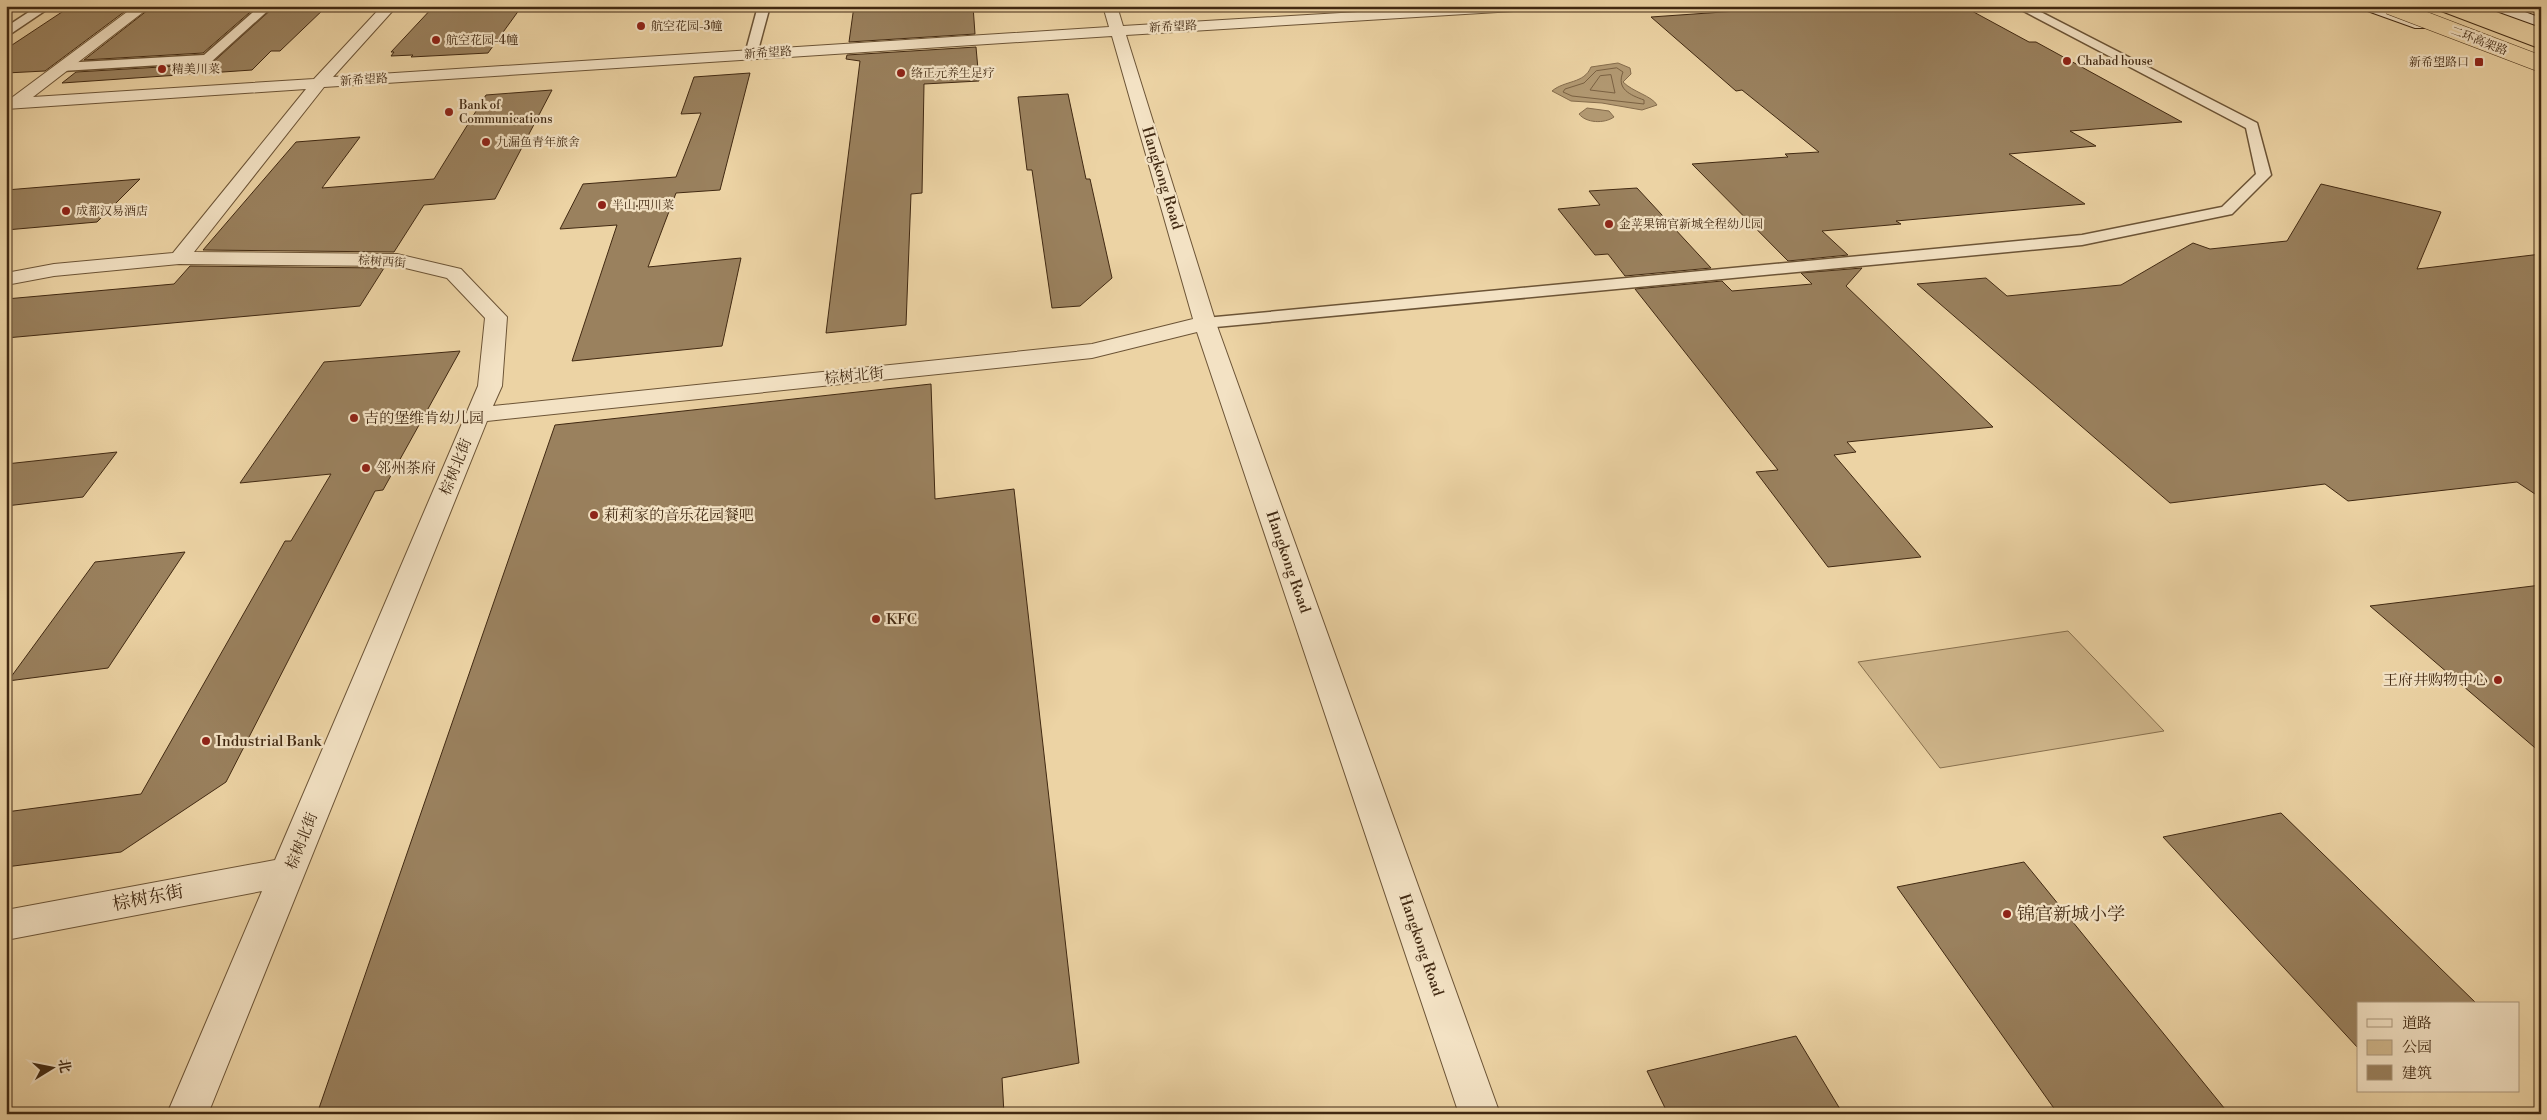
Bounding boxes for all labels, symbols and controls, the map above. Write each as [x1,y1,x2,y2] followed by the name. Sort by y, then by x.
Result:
[1149,18,1197,36] street label: 新希望路
[651,19,722,34] place label: 航空花园-3幢
[635,20,647,32] marker: 航空花园-3幢
[2448,23,2510,59] street label: 二环高架路
[446,33,518,48] place label: 航空花园-4幢
[430,34,442,46] marker: 航空花园-4幢
[744,44,792,62] street label: 新希望路
[2077,54,2153,69] place label: Chabad house
[2061,55,2073,67] marker: Chabad house
[2409,55,2469,70] place label: 新希望路口
[2473,56,2485,68] marker: 新希望路口
[172,62,220,77] place label: 精美川菜
[156,63,168,75] marker: 精美川菜
[911,66,995,81] place label: 络正元养生足疗
[895,67,907,79] marker: 络正元养生足疗
[340,71,388,89] street label: 新希望路
[458,98,552,127] place label: Bank of Communications
[443,106,455,118] marker: Bank of Communications
[1137,124,1187,232] street label: Hangkong Road
[496,135,580,150] place label: 九漏鱼青年旅舍
[480,136,492,148] marker: 九漏鱼青年旅舍
[612,198,674,213] place label: 半山·四川菜
[596,199,608,211] marker: 半山·四川菜
[76,204,148,219] place label: 成都汉易酒店
[60,205,72,217] marker: 成都汉易酒店
[1619,217,1763,232] place label: 金苹果锦官新城全程幼儿园
[1603,218,1615,230] marker: 金苹果锦官新城全程幼儿园
[358,253,407,271] street label: 棕树西街
[823,363,885,389] street label: 棕树北街
[364,409,484,428] place label: 吉的堡维肯幼儿园
[348,412,360,424] marker: 吉的堡维肯幼儿园
[436,436,476,498] street label: 棕树北街
[376,459,436,478] place label: 邻州茶府
[360,462,372,474] marker: 邻州茶府
[604,506,754,525] place label: 莉莉家的音乐花园餐吧
[1262,508,1315,616] street label: Hangkong Road
[588,509,600,521] marker: 莉莉家的音乐花园餐吧
[886,610,917,629] place label: KFC
[870,613,882,625] marker: KFC
[2383,671,2488,690] place label: 王府井购物中心
[2492,674,2504,686] marker: 王府井购物中心
[216,732,323,751] place label: Industrial Bank
[200,735,212,747] marker: Industrial Bank
[282,810,322,872] street label: 棕树北街
[110,880,186,916] street label: 棕树东街
[1395,891,1448,999] street label: Hangkong Road
[2017,903,2125,926] place label: 锦官新城小学
[2001,908,2013,920] marker: 锦官新城小学
[2357,1002,2520,1092] legend
[2402,1014,2432,1033] text: 道路
[2402,1038,2432,1057] text: 公园
[28,1042,78,1092] north arrow
[54,1057,74,1074] text: 北
[2402,1064,2432,1083] text: 建筑

